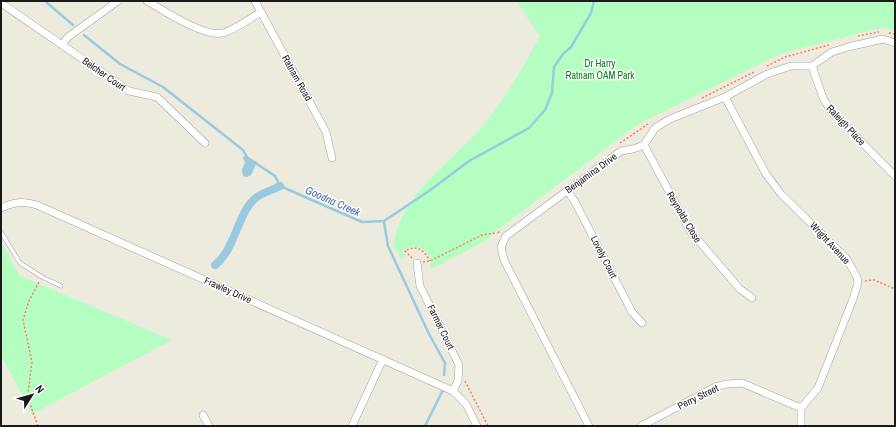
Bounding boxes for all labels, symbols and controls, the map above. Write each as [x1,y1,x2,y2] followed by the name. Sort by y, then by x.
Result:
[279,53,315,103] street label: Ratnam Road
[80,54,129,94] street label: Belcher Court
[566,57,635,82] park label: Dr Harry Ratnam OAM Park
[824,102,868,148] street label: Raleigh Place
[562,150,620,196] street label: Benjamina Drive
[303,183,363,220] water label: Goodna Creek
[664,189,705,245] street label: Reynolds Close
[807,219,853,267] street label: Wright Avenue
[588,234,621,281] street label: Lovely Court
[202,274,254,306] street label: Frawley Drive
[425,302,458,352] street label: Farmer Court
[12,375,52,415] north arrow
[675,381,721,412] street label: Perry Street
[32,382,48,396] text: N

